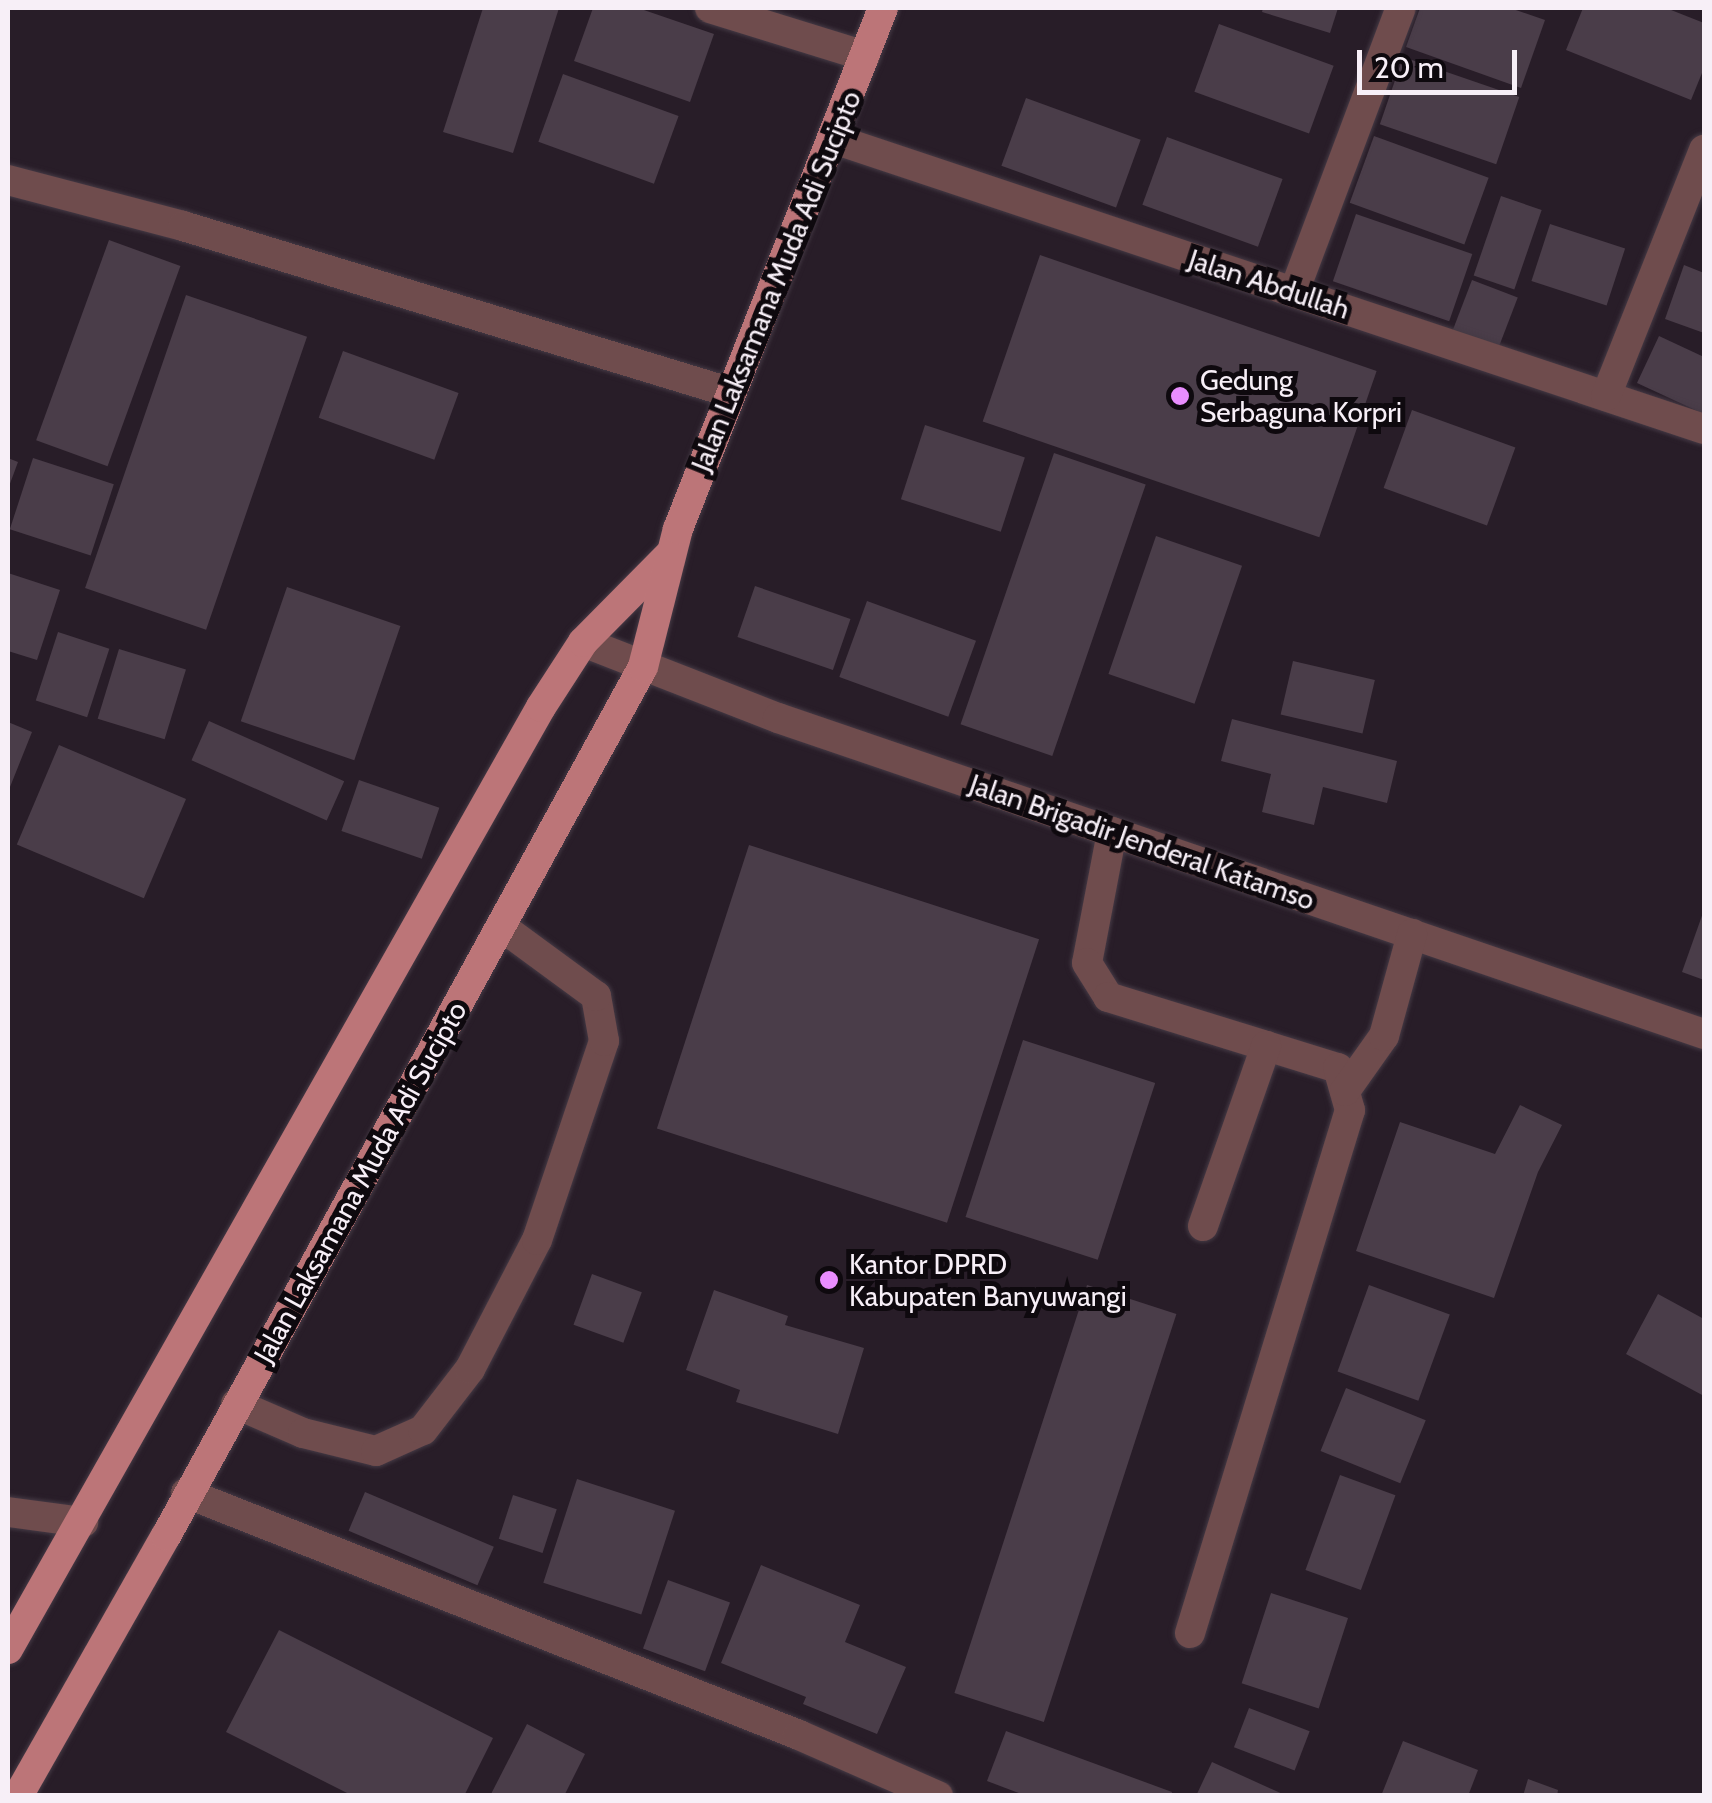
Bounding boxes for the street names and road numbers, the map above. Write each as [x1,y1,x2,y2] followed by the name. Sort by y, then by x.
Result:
[684,86,868,476] street label: Jalan Laksamana Muda Adi Sucipto
[1184,242,1354,326] street label: Jalan Abdullah
[965,767,1319,917] street label: Jalan Brigadir Jenderal Katamso
[247,996,473,1368] street label: Jalan Laksamana Muda Adi Sucipto

